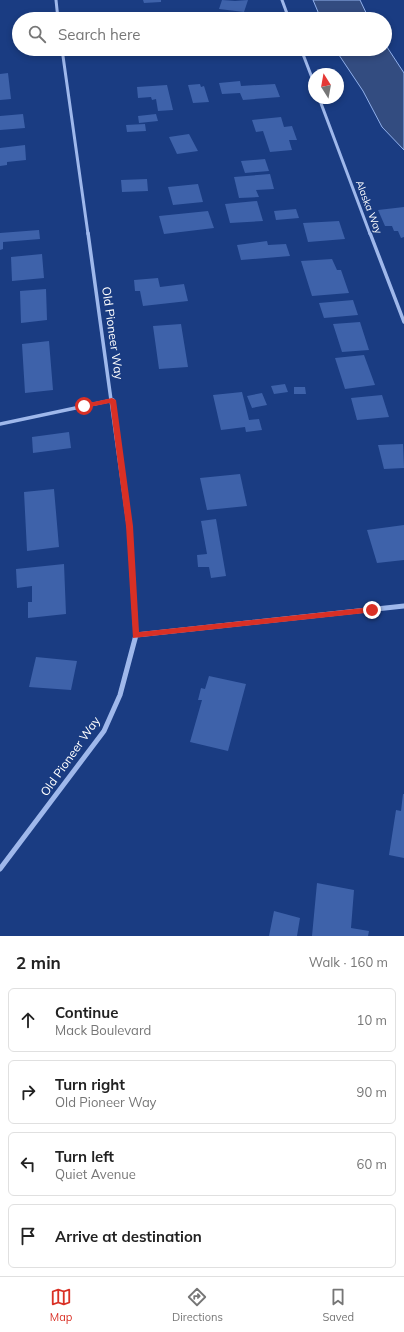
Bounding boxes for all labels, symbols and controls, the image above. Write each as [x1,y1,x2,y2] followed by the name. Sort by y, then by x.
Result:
[12,12,392,56] search box
[26,23,48,45] icon: search
[58,25,140,44] text: Search here
[308,68,344,104] north arrow
[353,178,385,236] street label: Alaska Way
[99,286,127,381] street label: Old Pioneer Way
[75,397,93,415] route start
[363,601,381,619] route end
[37,713,103,799] street label: Old Pioneer Way
[16,952,61,973] text: 2 min
[309,954,388,970] text: Walk · 160 m
[55,1003,118,1022] text: Continue
[17,1009,39,1031] icon: ahead
[357,1012,387,1028] text: 10 m
[55,1022,151,1038] text: Mack Boulevard
[55,1075,125,1094] text: Turn right
[17,1081,39,1103] icon: right
[357,1084,387,1100] text: 90 m
[55,1094,157,1110] text: Old Pioneer Way
[55,1147,114,1166] text: Turn left
[17,1153,39,1175] icon: left
[357,1156,387,1172] text: 60 m
[55,1166,136,1182] text: Quiet Avenue
[17,1225,39,1247] icon: arrive
[55,1227,202,1246] text: Arrive at destination
[50,1286,72,1324] tab: Map
[172,1286,223,1324] tab: Directions
[322,1286,354,1324] tab: Saved

